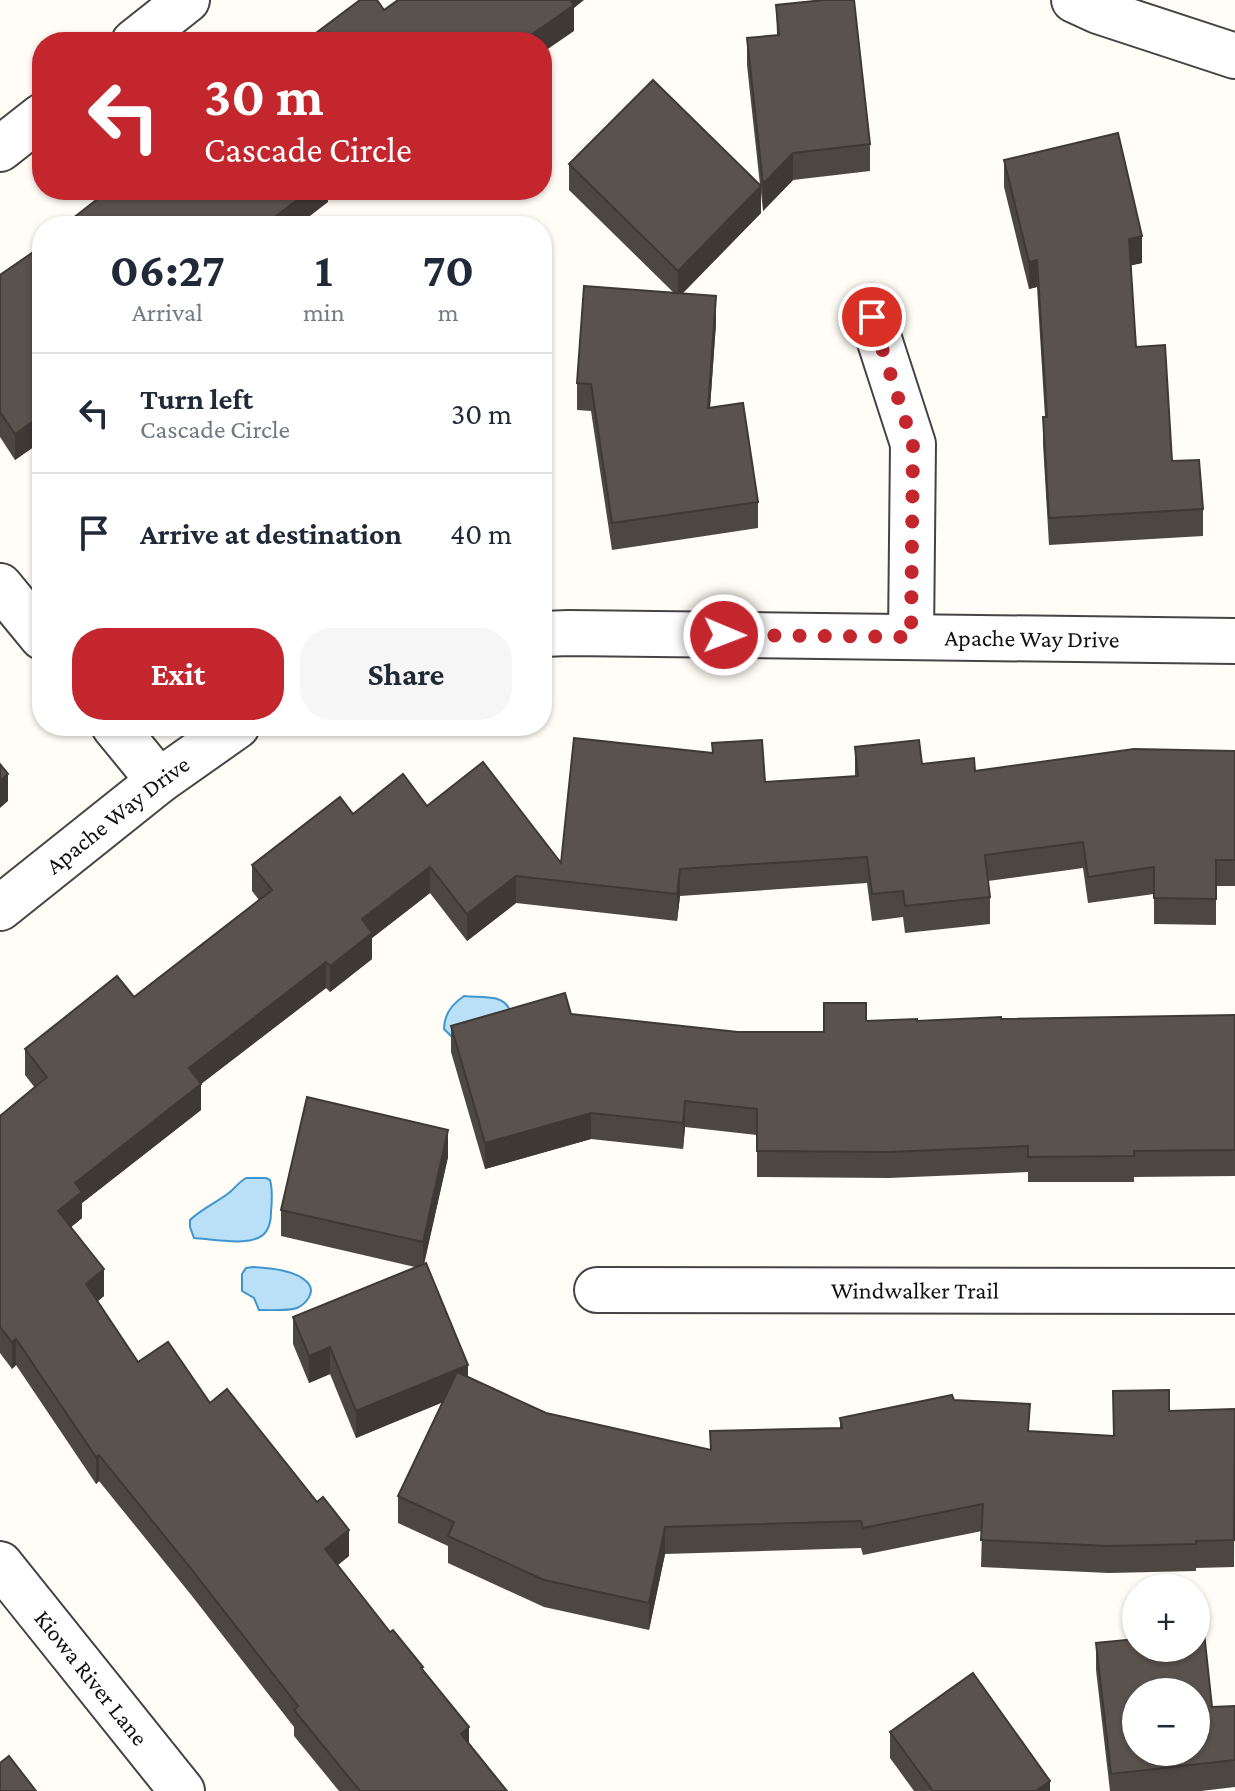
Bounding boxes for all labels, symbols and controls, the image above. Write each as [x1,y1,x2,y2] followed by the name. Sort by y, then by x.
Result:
[72,64,176,168] icon: left
[204,65,324,127] text: 30 m
[204,130,412,170] text: Cascade Circle
[110,243,225,296] text: 06:27
[315,243,333,296] text: 1
[422,243,474,296] text: 70
[838,283,906,351] pin
[850,295,894,339] icon: arrive
[132,298,203,327] text: Arrival
[303,298,345,327] text: min
[438,298,459,327] text: m
[140,382,253,415] text: Turn left
[72,391,116,435] icon: left
[451,397,512,430] text: 30 m
[140,415,290,444] text: Cascade Circle
[72,511,116,555] icon: arrive
[140,517,402,550] text: Arrive at destination
[450,517,512,550] text: 40 m
[682,593,766,677] position arrow
[944,624,1120,653] street label: Apache Way Drive
[72,628,284,720] button: Exit
[300,628,512,720] button: Share
[40,750,194,879] street label: Apache Way Drive
[831,1276,999,1304] street label: Windwalker Trail
[1122,1574,1210,1766] map controls
[1122,1574,1210,1662] button: +
[29,1605,154,1751] street label: Kiowa River Lane
[1122,1678,1210,1766] button: −

